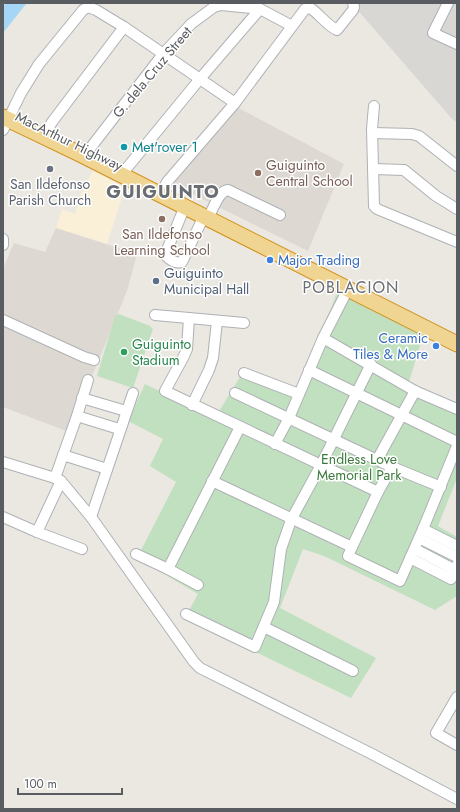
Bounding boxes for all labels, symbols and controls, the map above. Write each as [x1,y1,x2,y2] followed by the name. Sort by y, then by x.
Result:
[108,21,197,122] street label: G. dela Cruz Street
[12,106,127,176] street label: MacArthur Highway
[132,137,198,157] place label: Met'rover 1
[119,142,129,152] marker: Met'rover 1
[266,155,353,191] place label: Guiguinto Central School
[45,164,55,174] marker: San Ildefonso Parish Church
[253,168,263,178] marker: Guiguinto Central School
[9,174,91,210] place label: San Ildefonso Parish Church
[106,179,220,205] district label: GUIGUINTO
[157,214,167,224] marker: San Ildefonso Learning School
[114,224,210,260] place label: San Ildefonso Learning School
[278,250,360,270] place label: Major Trading
[265,255,275,265] marker: Major Trading
[164,263,249,299] place label: Guiguinto Municipal Hall
[151,276,161,286] marker: Guiguinto Municipal Hall
[302,276,400,299] district label: POBLACION
[353,328,428,364] place label: Ceramic Tiles & More
[132,334,192,370] place label: Guiguinto Stadium
[431,341,441,351] marker: Ceramic Tiles & More
[119,347,129,357] marker: Guiguinto Stadium
[317,449,402,485] park label: Endless Love Memorial Park
[18,770,122,796] scale bar
[24,775,57,793] text: 100 m

